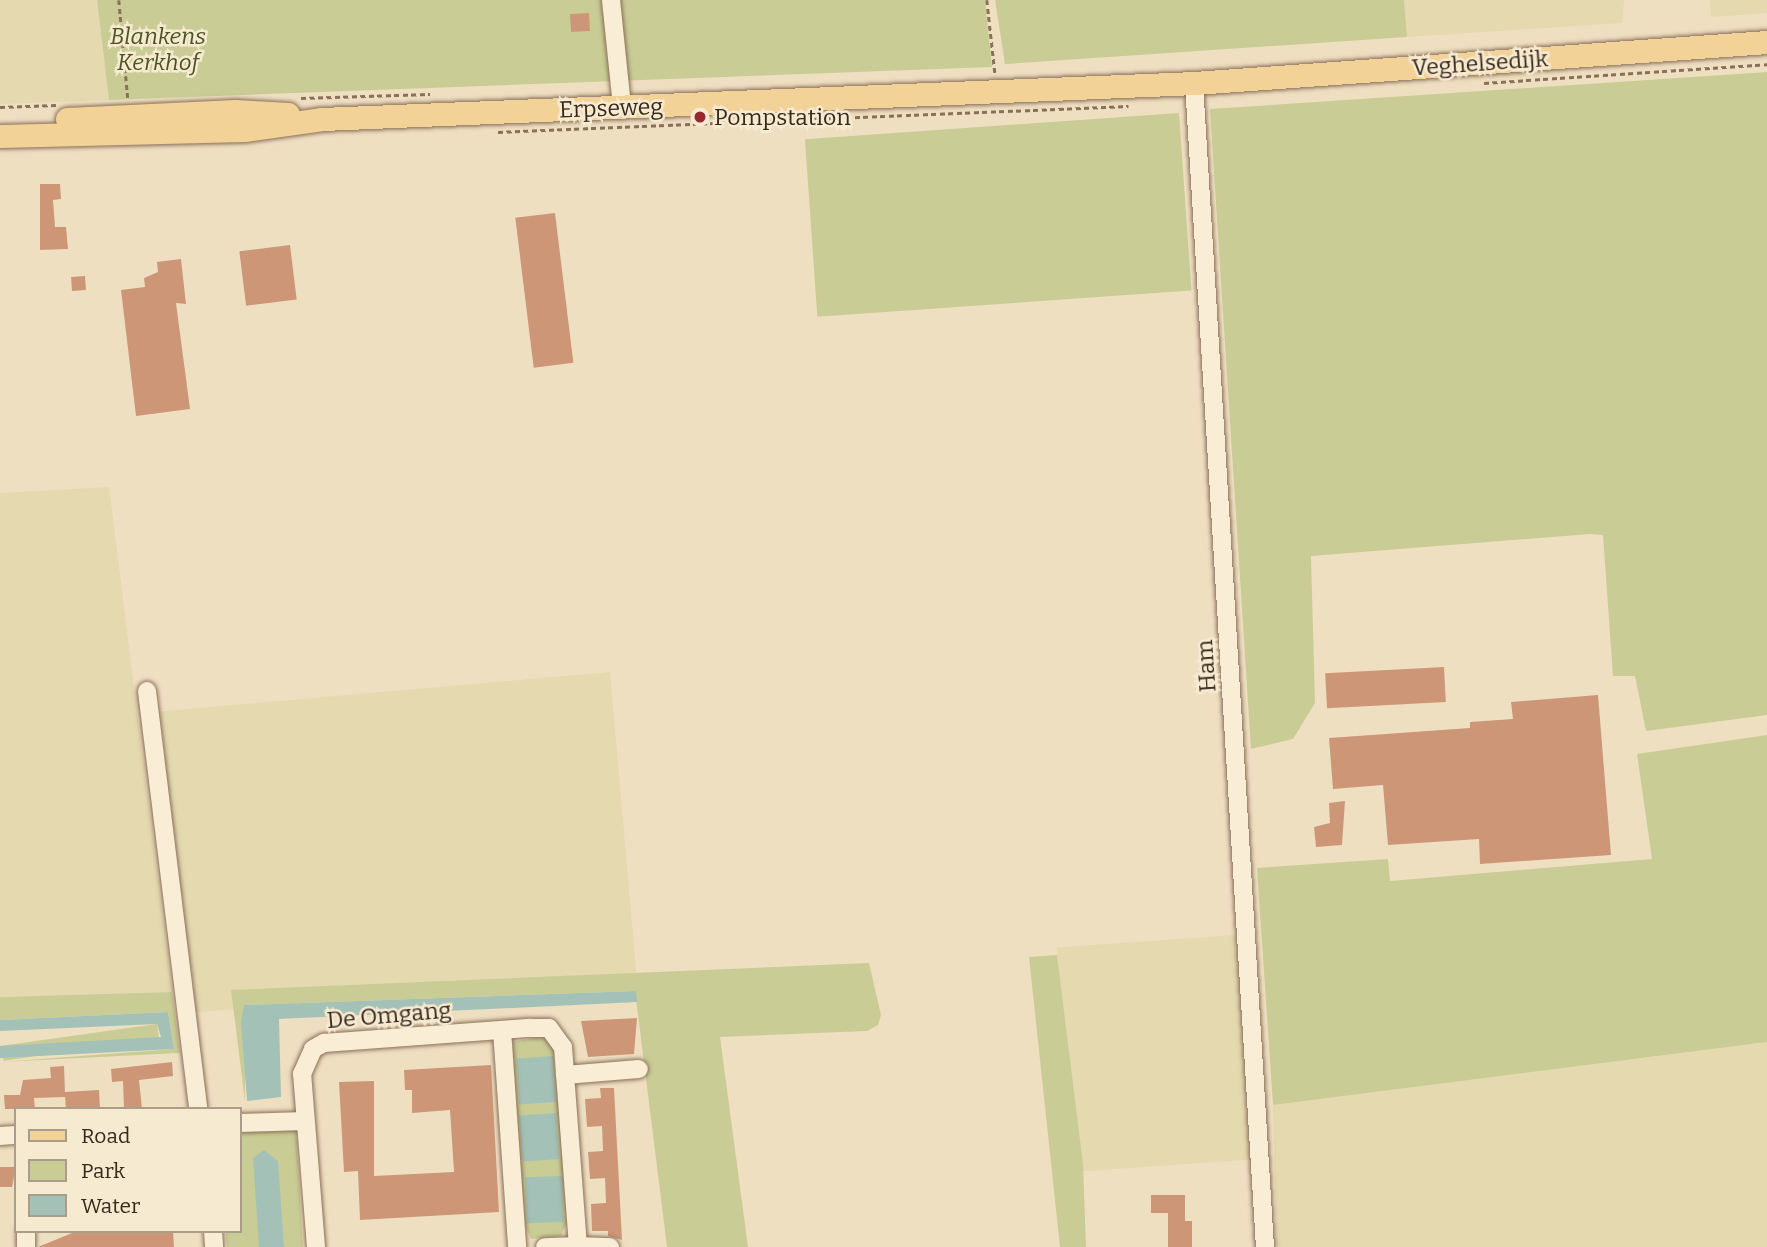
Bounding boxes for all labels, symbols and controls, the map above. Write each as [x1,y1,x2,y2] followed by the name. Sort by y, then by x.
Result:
[110,22,206,76] park label: Blankens Kerkhof
[1411,44,1549,82] street label: Veghelsedijk
[558,92,664,124] street label: Erpseweg
[714,103,851,131] place label: Pompstation
[692,109,708,125] marker: Pompstation
[1190,639,1222,693] street label: Ham
[326,996,452,1034] street label: De Omgang
[14,1107,242,1233] legend
[81,1123,130,1149] text: Road
[81,1158,125,1184] text: Park
[81,1193,140,1219] text: Water

